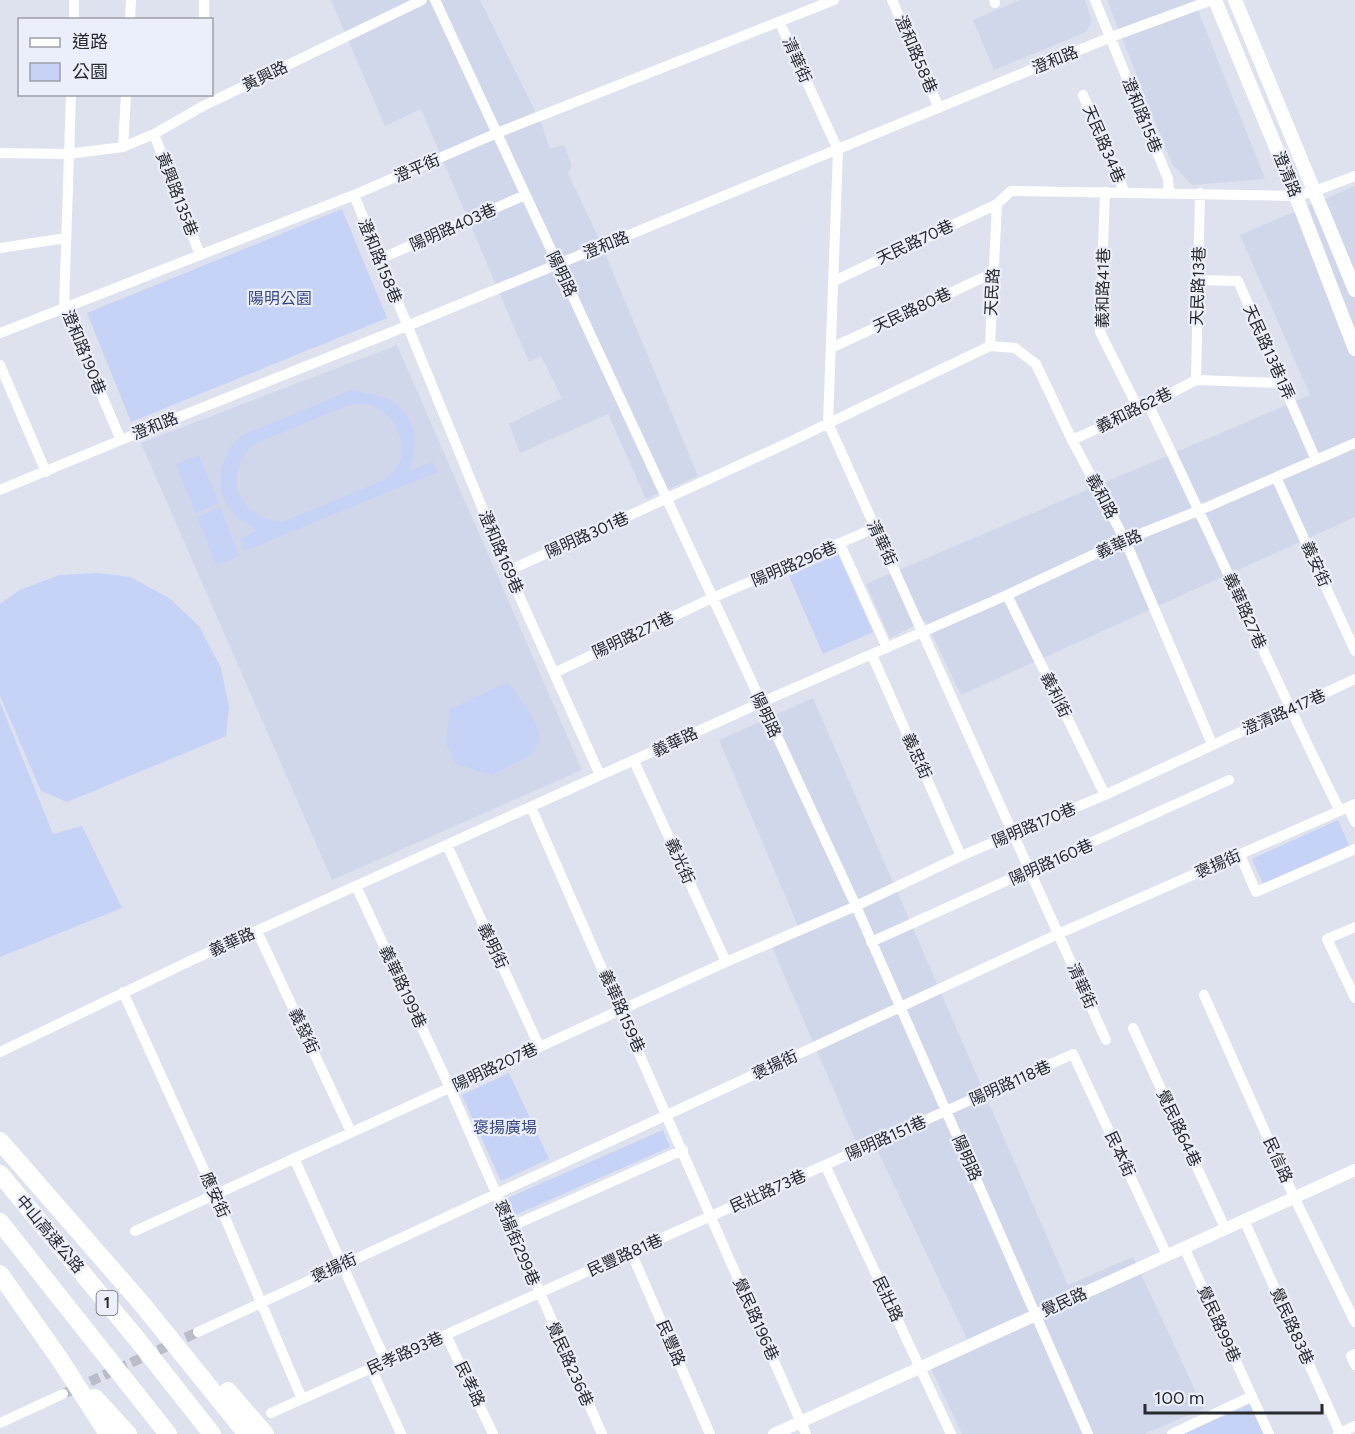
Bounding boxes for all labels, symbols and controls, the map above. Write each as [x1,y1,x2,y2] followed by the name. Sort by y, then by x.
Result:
[891,12,941,96] street label: 澄和路58巷
[18,18,213,96] legend
[72,31,108,53] text: 道路
[779,34,815,86] street label: 清華街
[1029,42,1081,78] street label: 澄和路
[239,57,291,95] street label: 黃興路
[72,61,108,83] text: 公園
[1118,74,1166,156] street label: 澄和路15巷
[1079,102,1129,186] street label: 天民路34巷
[1269,148,1305,200] street label: 澄清路
[152,149,202,239] street label: 黃興路135巷
[391,150,443,186] street label: 澄平街
[407,199,499,255] street label: 陽明路403巷
[354,216,406,306] street label: 澄和路158巷
[873,216,957,268] street label: 天民路70巷
[580,227,632,263] street label: 澄和路
[1187,246,1209,326] street label: 天民路13巷
[543,248,581,300] street label: 陽明路
[1093,248,1113,328] street label: 義和路41巷
[981,268,1003,316] street label: 天民路
[870,284,954,336] street label: 天民路80巷
[248,289,312,308] park label: 陽明公園
[1240,302,1298,402] street label: 天民路13巷1弄
[58,307,110,397] street label: 澄和路190巷
[1093,383,1175,437] street label: 義和路62巷
[129,408,181,444] street label: 澄和路
[1082,470,1122,522] street label: 義和路
[475,507,527,597] street label: 澄和路169巷
[542,508,632,562] street label: 陽明路301巷
[863,517,901,569] street label: 清華街
[1093,526,1145,562] street label: 義華路
[748,537,840,591] street label: 陽明路296巷
[1298,538,1334,590] street label: 義安街
[1220,570,1270,652] street label: 義華路27巷
[589,608,677,662] street label: 陽明路271巷
[1037,669,1075,721] street label: 義利街
[1239,685,1329,739] street label: 澄清路417巷
[747,689,785,741] street label: 陽明路
[649,723,701,761] street label: 義華路
[899,730,935,782] street label: 義忠街
[989,799,1079,851] street label: 陽明路170巷
[662,835,698,887] street label: 義光街
[1006,835,1096,889] street label: 陽明路160巷
[1192,846,1244,882] street label: 褒揚街
[474,920,512,972] street label: 義明街
[206,924,258,960] street label: 義華路
[376,943,430,1031] street label: 義華路199巷
[1064,960,1100,1012] street label: 清華街
[595,967,649,1055] street label: 義華路159巷
[285,1005,323,1057] street label: 義發街
[449,1039,541,1095] street label: 陽明路207巷
[749,1046,801,1084] street label: 褒揚街
[966,1057,1054,1109] street label: 陽明路118巷
[1153,1086,1205,1170] street label: 覺民路64巷
[843,1112,929,1164] street label: 陽明路151巷
[473,1118,537,1137] park label: 褒揚廣場
[1101,1128,1139,1180] street label: 民本街
[949,1132,985,1184] street label: 陽明路
[1260,1134,1296,1186] street label: 民信路
[727,1166,809,1216] street label: 民壯路73巷
[197,1169,233,1221] street label: 應安街
[12,1191,88,1277] street label: 中山高速公路
[490,1197,544,1289] street label: 褒揚街299巷
[584,1230,666,1280] street label: 民豐路81巷
[308,1249,360,1287] street label: 褒揚街
[869,1273,907,1325] street label: 民壯路
[729,1275,783,1363] street label: 覺民路196巷
[1194,1283,1244,1365] street label: 覺民路99巷
[1038,1284,1090,1320] street label: 覺民路
[1267,1284,1317,1368] street label: 覺民路83巷
[96,1291,118,1315] road number: 1
[653,1317,689,1369] street label: 民豐路
[543,1319,597,1409] street label: 覺民路236巷
[364,1328,446,1378] street label: 民孝路93巷
[451,1358,489,1410] street label: 民孝路
[1145,1377,1322,1415] scale bar
[1154,1387,1204,1409] text: 100 m

